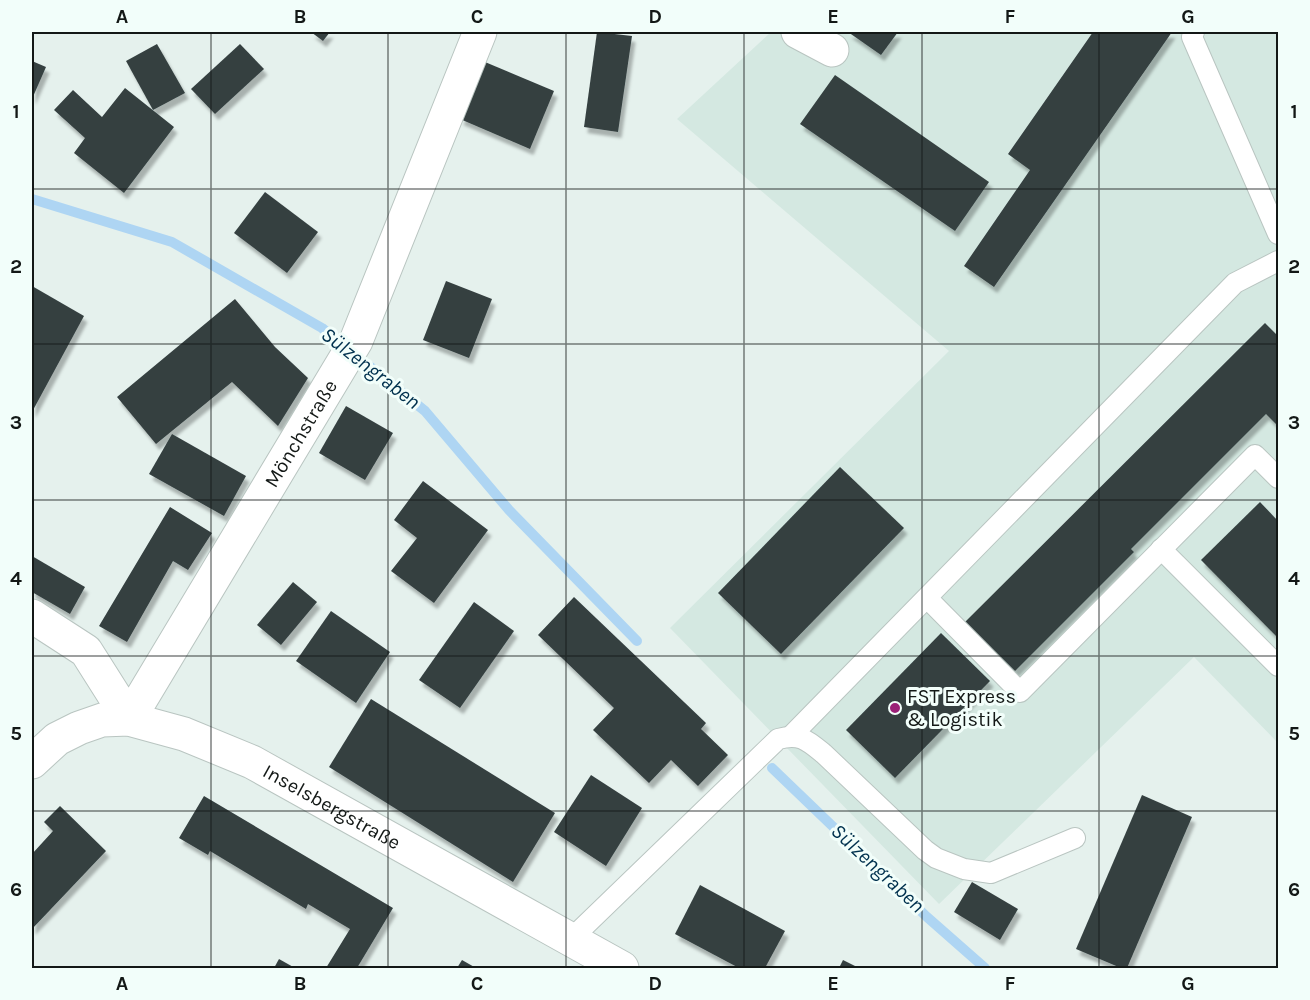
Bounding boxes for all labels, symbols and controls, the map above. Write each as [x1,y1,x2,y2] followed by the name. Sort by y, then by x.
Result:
[116,5,129,28] text: A
[294,5,306,28] text: B
[471,5,483,28] text: C
[648,5,662,28] text: D
[827,5,839,28] text: E
[1005,5,1016,28] text: F
[1181,5,1195,28] text: G
[12,100,20,123] text: 1
[1290,100,1298,123] text: 1
[10,255,22,278] text: 2
[1288,255,1300,278] text: 2
[317,322,425,414] water label: Sülzengraben
[260,376,342,491] street label: Mönchstraße
[10,411,22,434] text: 3
[1288,411,1300,434] text: 3
[10,567,22,590] text: 4
[1288,567,1300,590] text: 4
[907,685,1016,731] place label: FST Express & Logistik
[888,701,902,715] marker: FST Express & Logistik
[10,722,22,745] text: 5
[1288,722,1300,745] text: 5
[259,759,405,854] street label: Inselsbergstraße
[826,819,930,917] water label: Sülzengraben
[10,878,22,901] text: 6
[1288,878,1300,901] text: 6
[116,972,129,995] text: A
[294,972,306,995] text: B
[471,972,483,995] text: C
[648,972,662,995] text: D
[827,972,839,995] text: E
[1005,972,1016,995] text: F
[1181,972,1195,995] text: G

